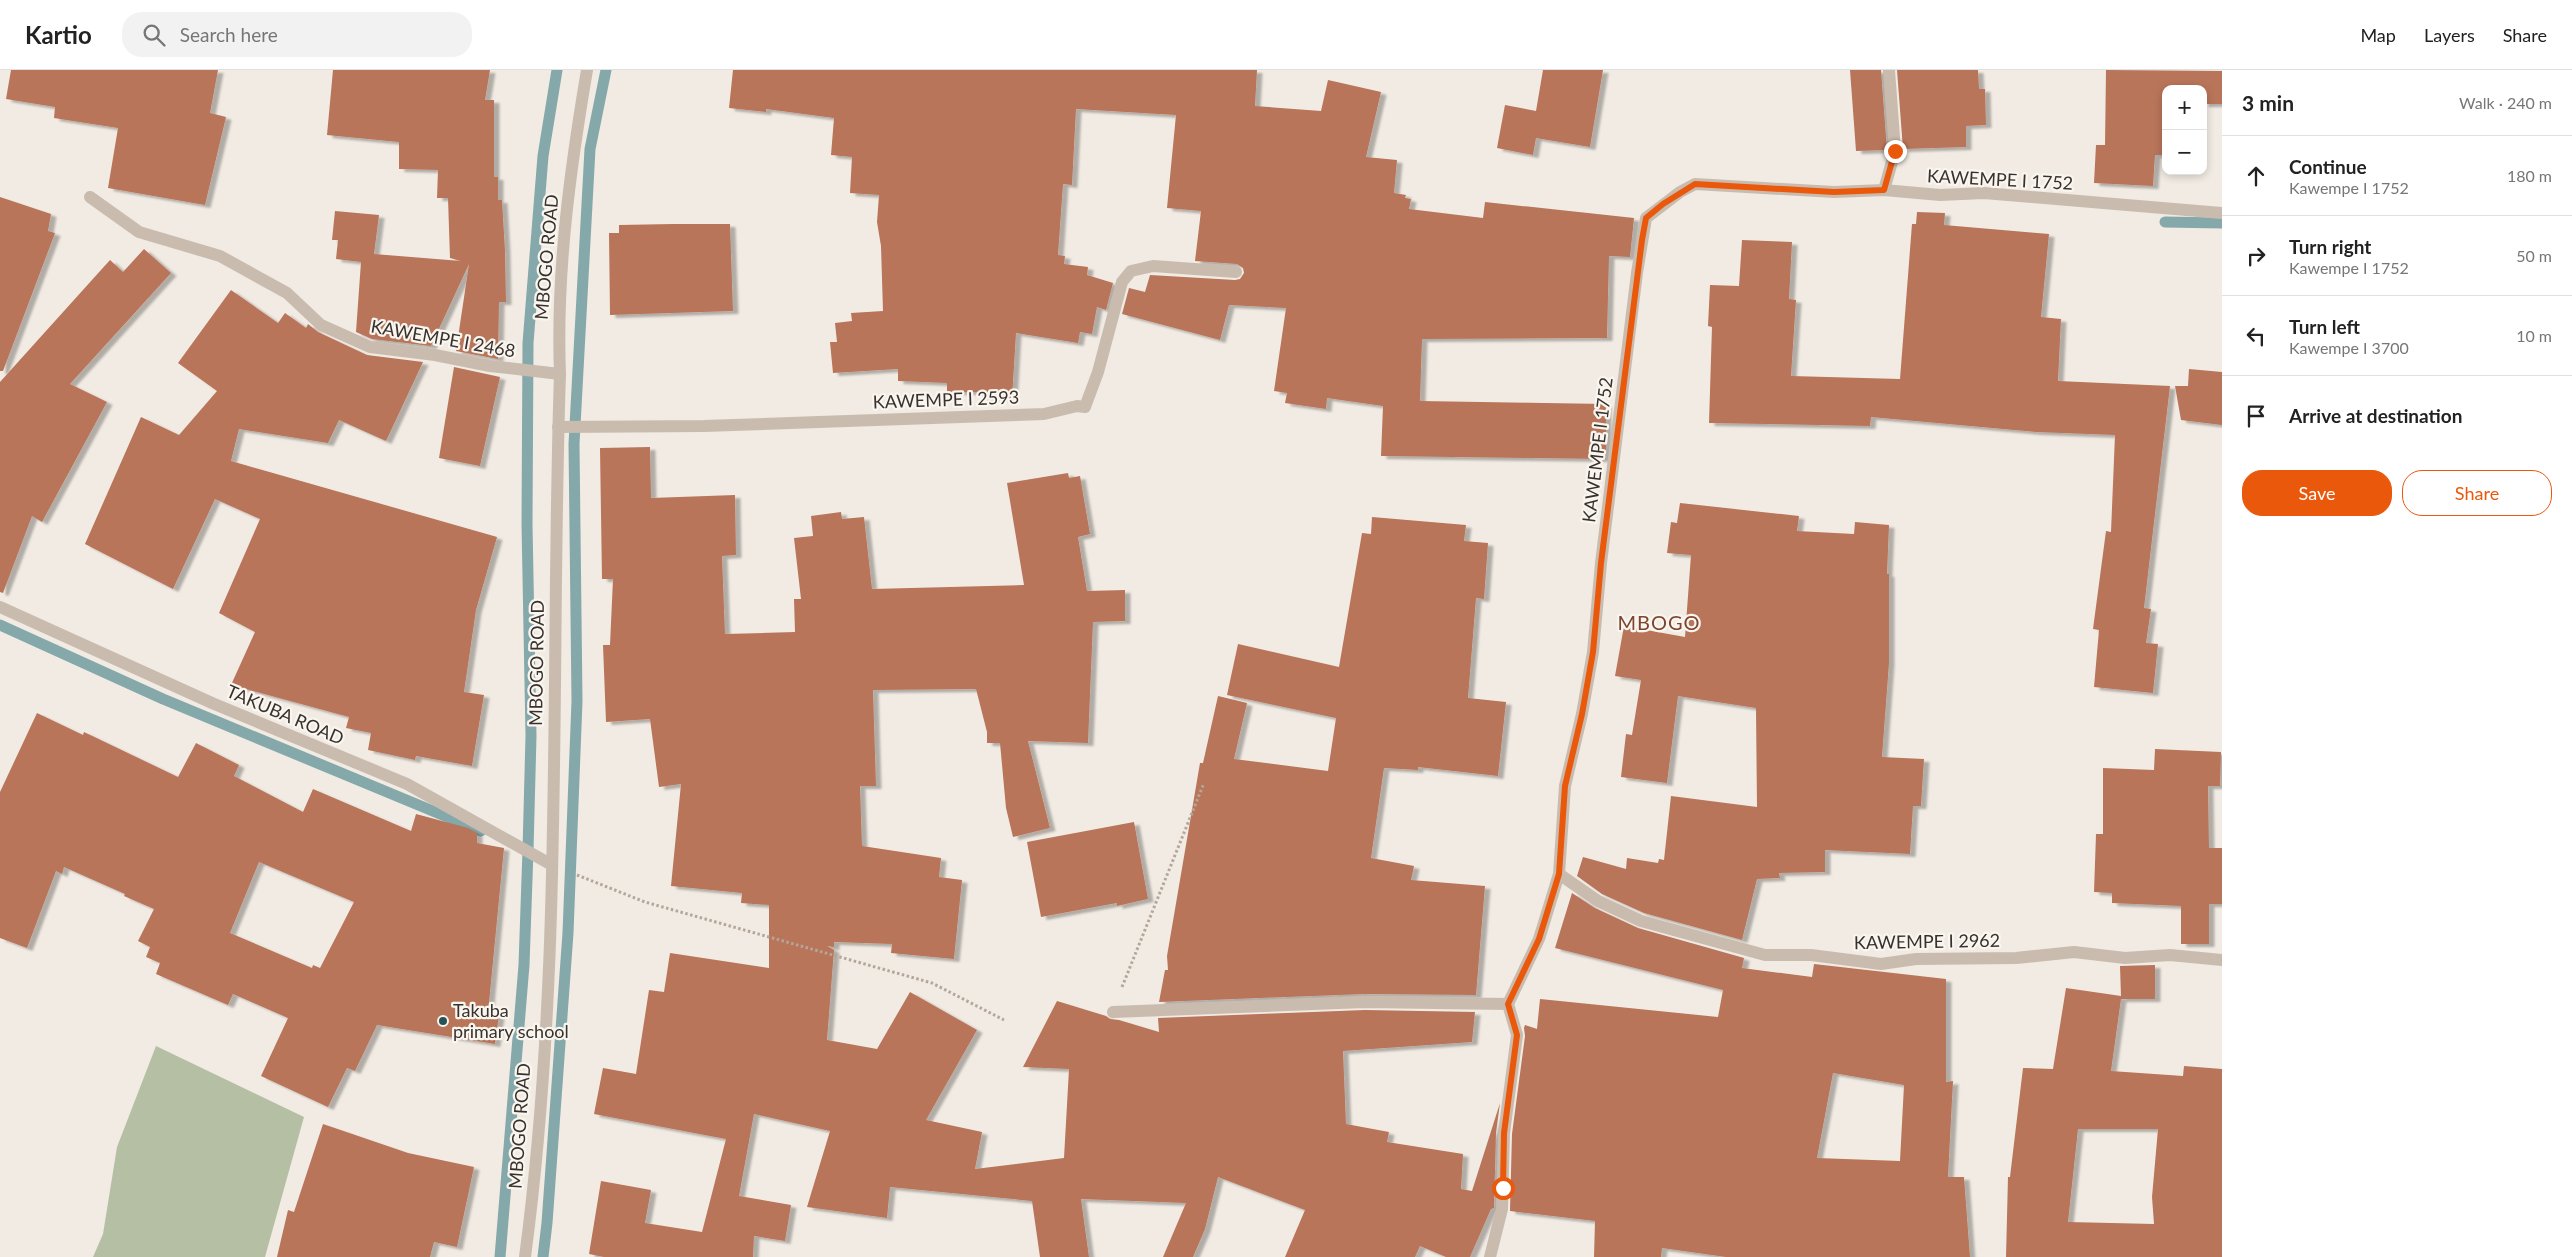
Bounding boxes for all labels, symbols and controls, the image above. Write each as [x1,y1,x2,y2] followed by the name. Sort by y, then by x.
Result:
[122,12,472,57] search box
[25,20,92,49] text: Kartio
[140,21,168,49] icon: search
[180,23,278,46] text: Search here
[2360,24,2396,46] text: Map
[2424,24,2475,46] text: Layers
[2503,24,2547,46] text: Share
[2162,85,2207,175] map controls
[2162,85,2207,130] button: +
[2242,90,2294,115] text: 3 min
[2459,93,2552,112] text: Walk · 240 m
[2162,130,2207,175] button: −
[1884,140,1907,163] route end
[2289,155,2367,178] text: Continue
[2242,162,2270,190] icon: ahead
[1926,164,2074,194] street label: KAWEMPE I 1752
[2507,166,2552,185] text: 180 m
[2289,178,2409,197] text: Kawempe I 1752
[530,193,562,321] street label: MBOGO ROAD
[2289,235,2371,258] text: Turn right
[2242,242,2270,270] icon: right
[2516,246,2552,265] text: 50 m
[2289,258,2409,277] text: Kawempe I 1752
[369,314,517,362] street label: KAWEMPE I 2468
[2289,315,2360,338] text: Turn left
[2242,322,2270,350] icon: left
[2516,326,2552,345] text: 10 m
[2289,338,2409,357] text: Kawempe I 3700
[1577,376,1617,524] street label: KAWEMPE I 1752
[872,385,1019,413] street label: KAWEMPE I 2593
[2242,402,2270,430] icon: arrive
[2289,404,2462,427] text: Arrive at destination
[2242,470,2392,516] button: Save
[2402,470,2552,516] button: Share
[524,600,548,726] street label: MBOGO ROAD
[1617,610,1701,634] district label: MBOGO
[223,679,347,749] street label: TAKUBA ROAD
[1854,929,2000,953] street label: KAWEMPE I 2962
[453,999,569,1042] place label: Takuba primary school
[437,1015,449,1027] marker: Takuba primary school
[504,1062,534,1190] street label: MBOGO ROAD
[1492,1177,1515,1200] route start

